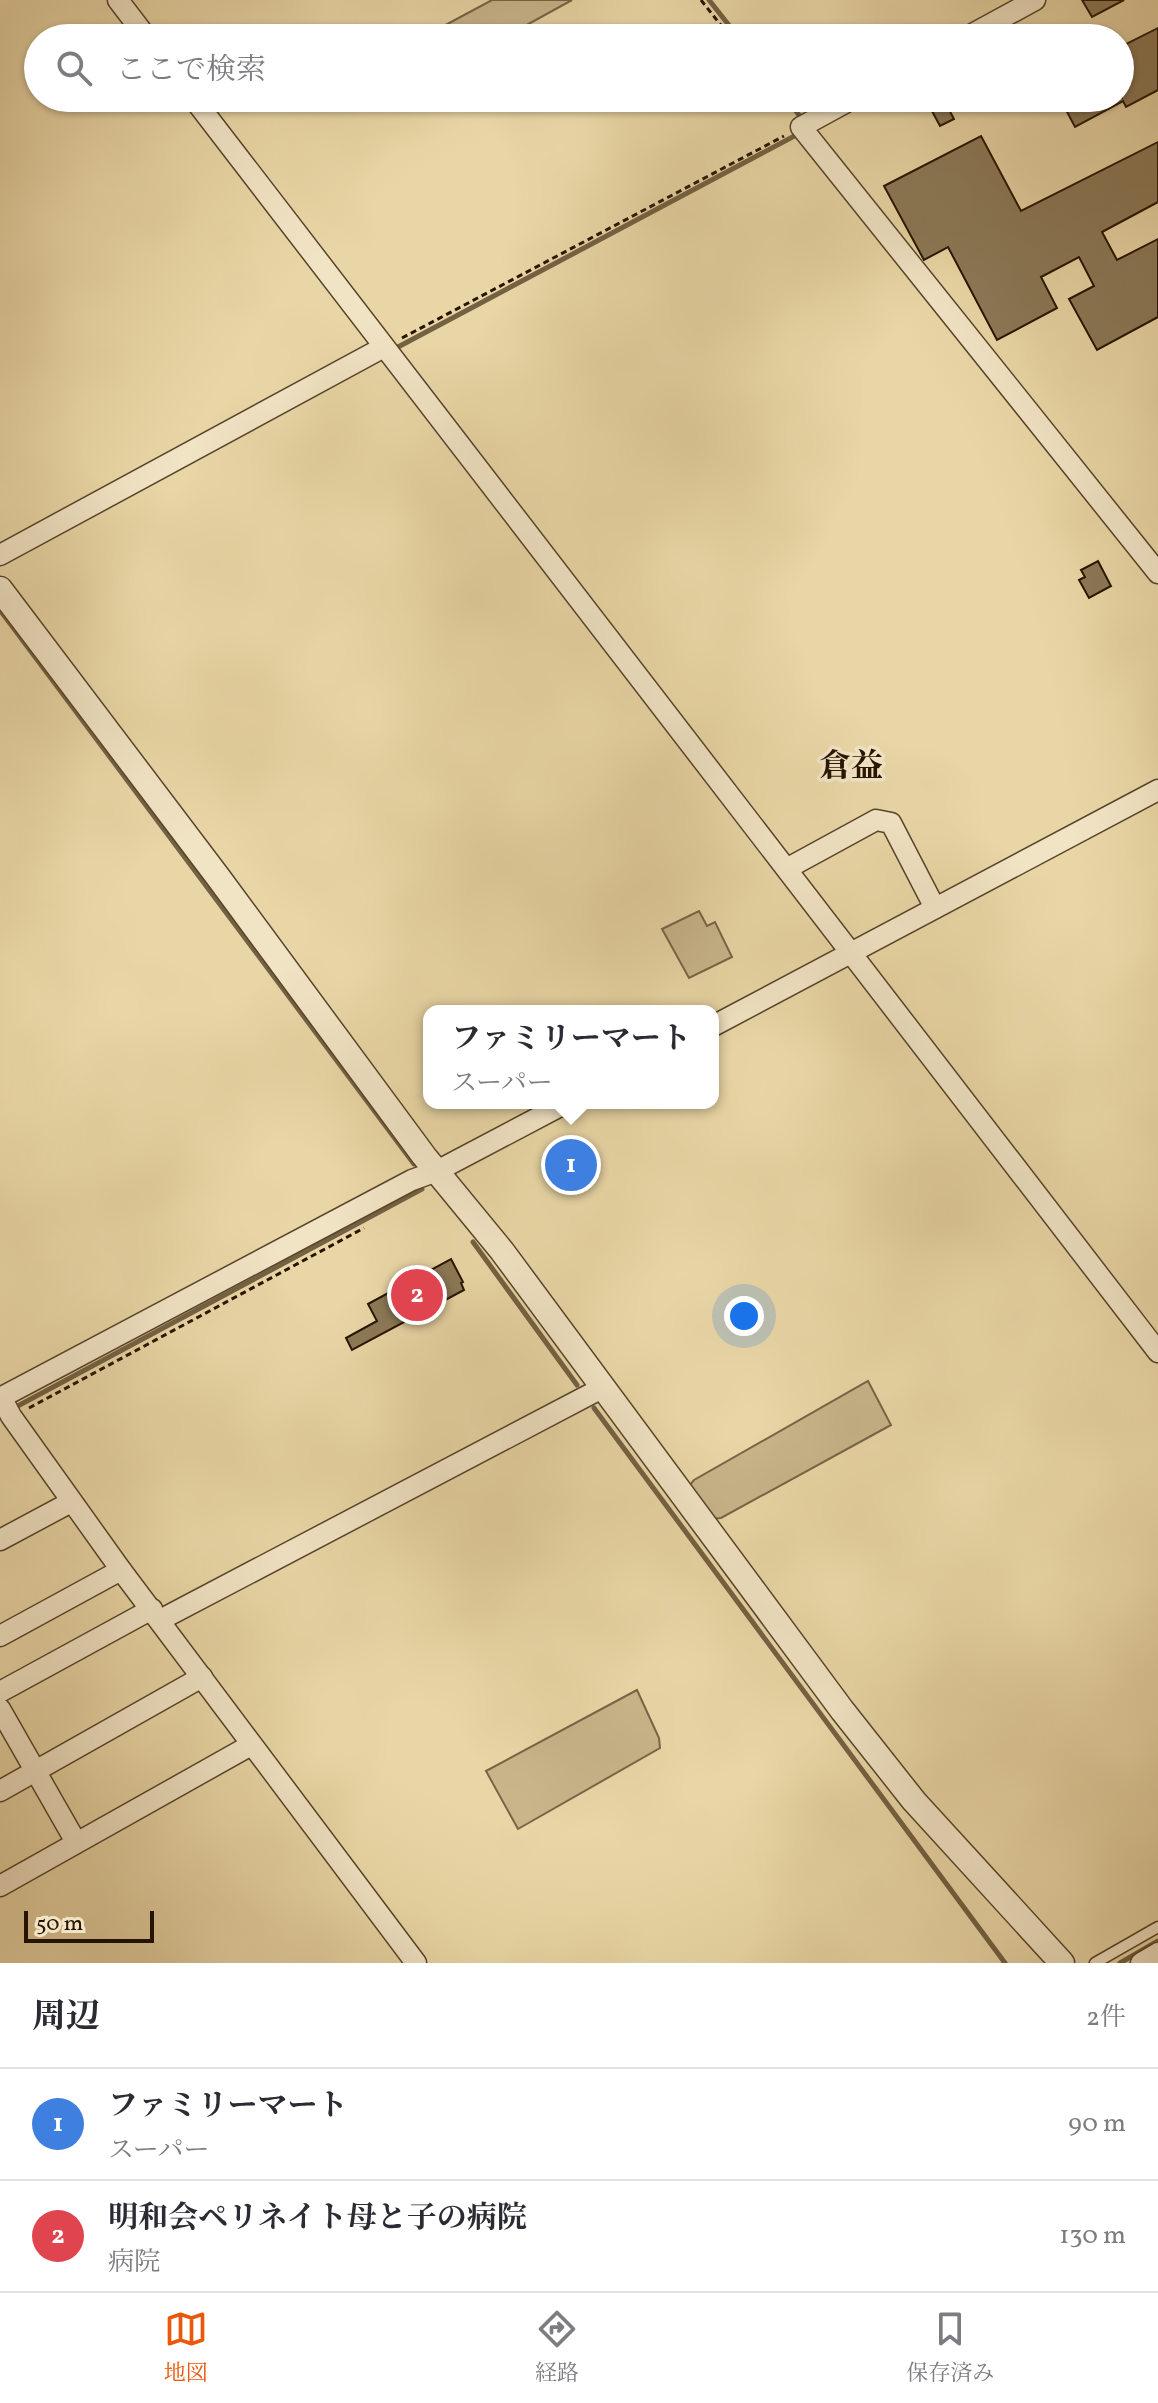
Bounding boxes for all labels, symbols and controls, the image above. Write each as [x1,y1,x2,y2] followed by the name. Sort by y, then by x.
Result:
[24,24,1134,112] search box
[52,46,96,90] icon: search
[116,50,266,92] text: ここで検索
[819,746,883,790] district label: 倉益
[423,1005,719,1109] popup
[451,1019,691,1061] text: ファミリーマート
[451,1066,553,1102] text: スーパー
[545,1135,597,1195] pin: 1
[391,1265,443,1325] pin: 2
[724,1296,764,1336] your location
[24,1907,154,1943] scale bar
[36,1909,83,1940] text: 50 m
[32,1995,100,2042] text: 周辺
[1086,2000,1126,2036] text: 2件
[108,2086,347,2128] text: ファミリーマート
[53,2106,63,2142] text: 1
[1068,2106,1126,2142] text: 90 m
[108,2133,209,2169] text: スーパー
[108,2198,527,2240] text: 明和会ペリネイト母と子の病院
[51,2218,65,2254] text: 2
[1059,2218,1126,2254] text: 130 m
[108,2245,160,2281] text: 病院
[164,2307,208,2390] tab: 地図
[535,2307,579,2390] tab: 経路
[906,2307,994,2390] tab: 保存済み

